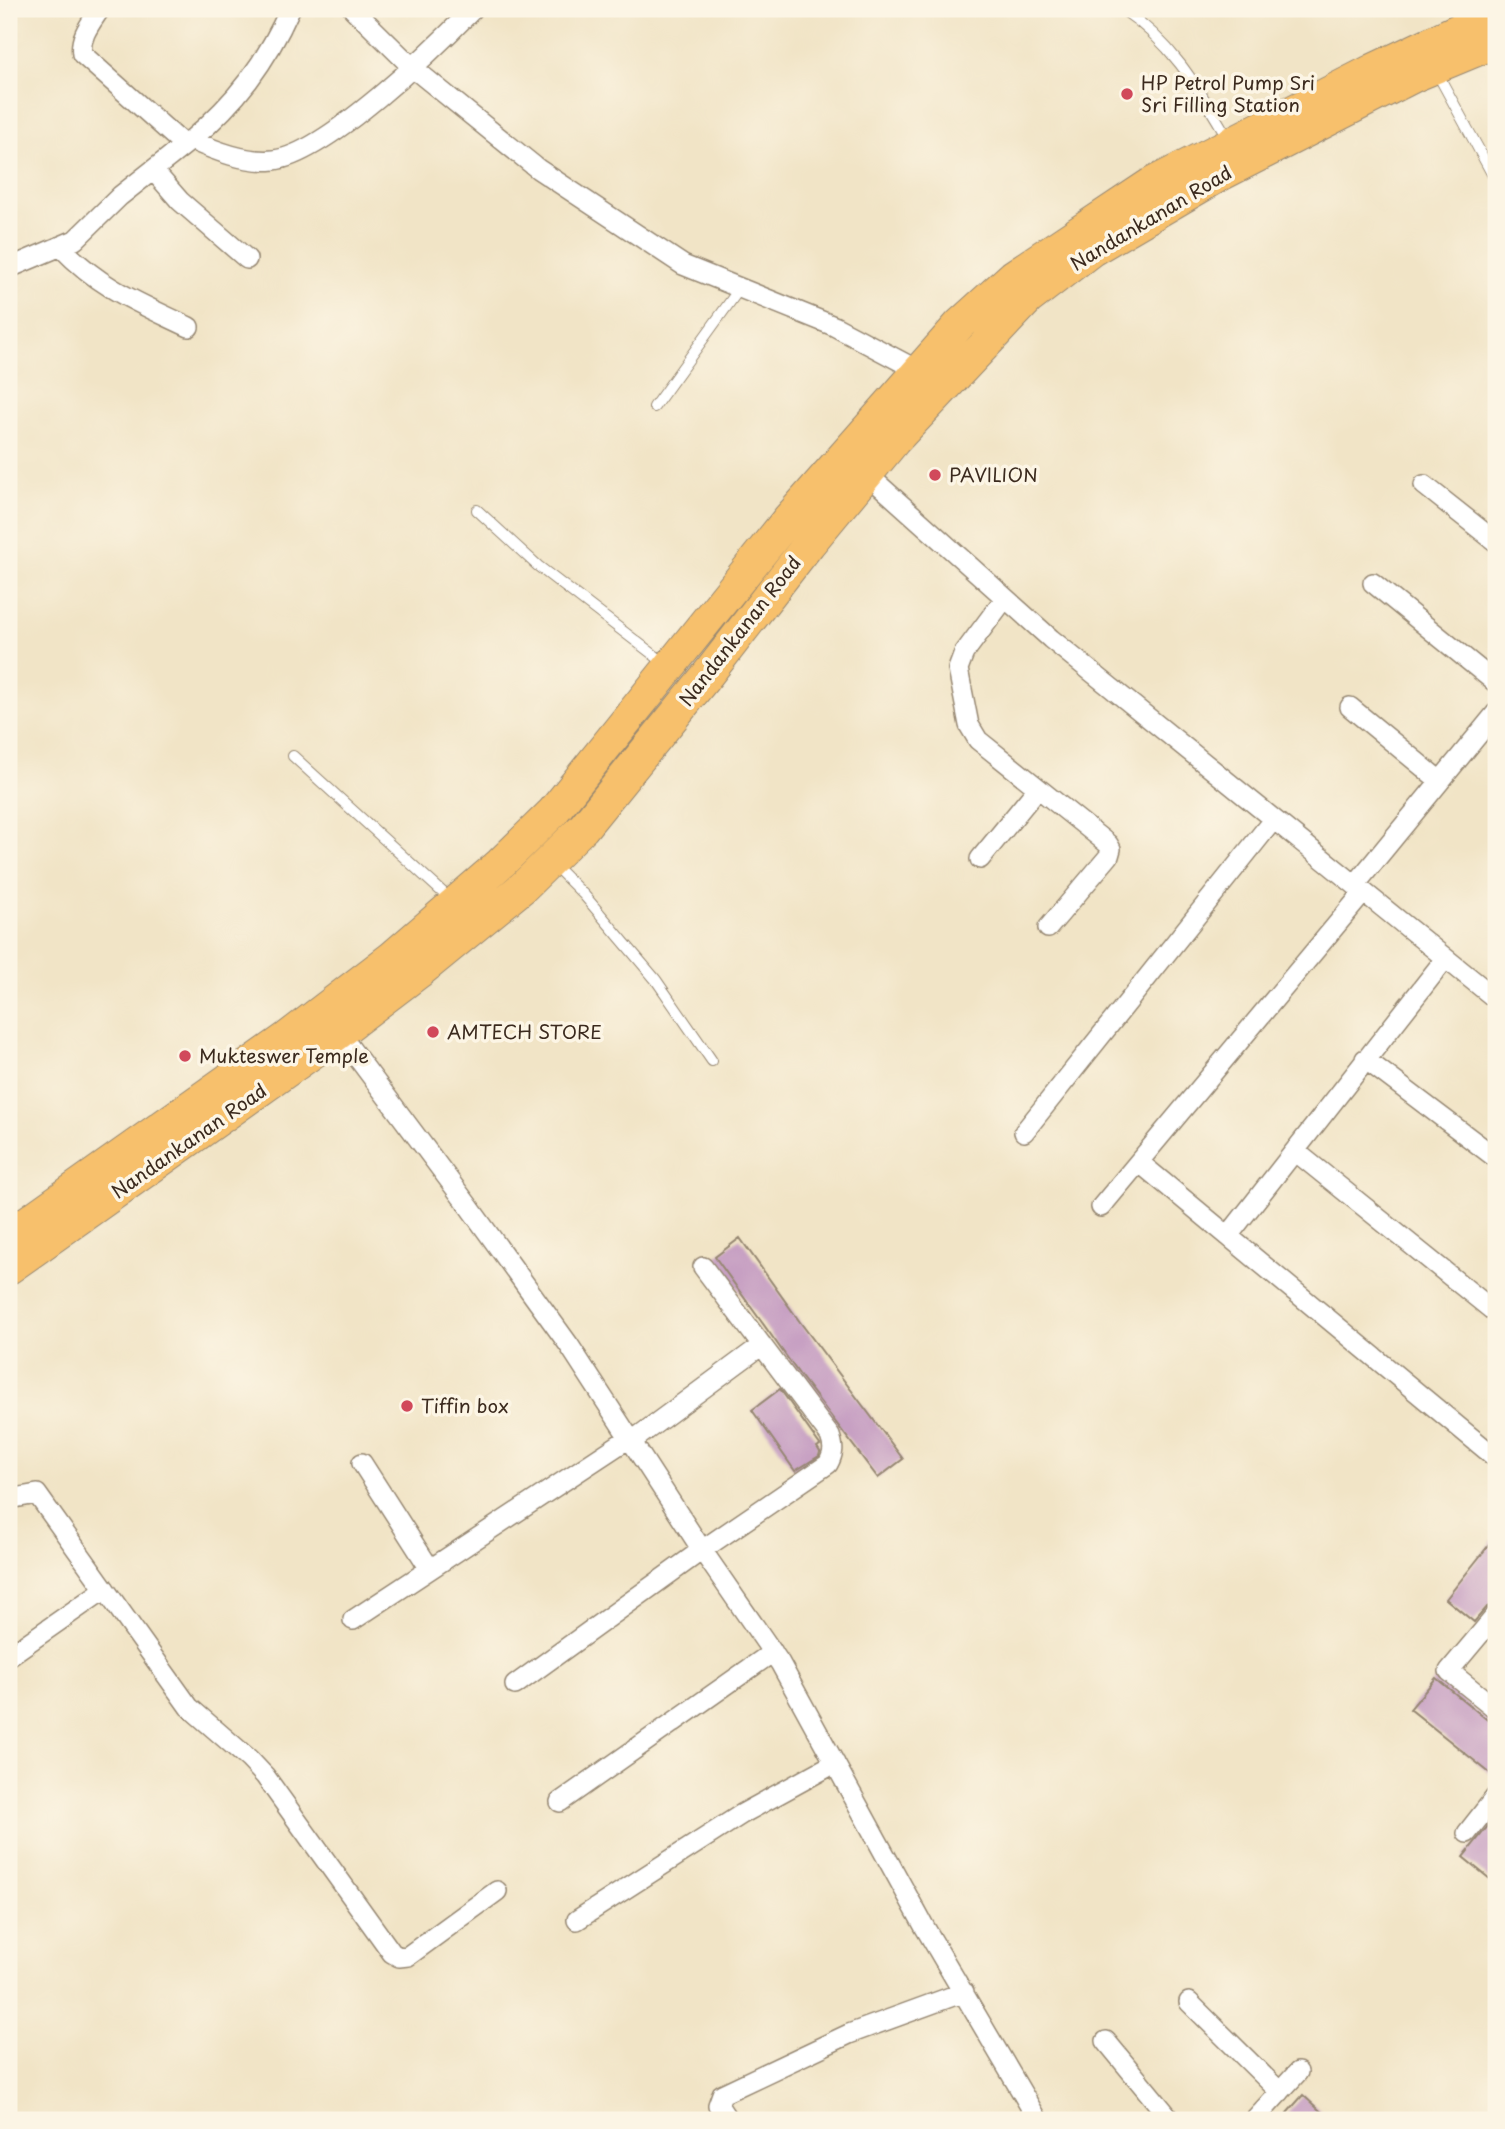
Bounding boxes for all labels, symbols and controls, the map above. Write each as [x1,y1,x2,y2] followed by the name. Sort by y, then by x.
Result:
[1141,68,1315,118] place label: HP Petrol Pump Sri Sri Filling Station
[1119,86,1135,102] marker: HP Petrol Pump Sri Sri Filling Station
[1064,158,1237,277] street label: Nandankanan Road
[949,460,1038,488] place label: PAVILION
[927,467,943,483] marker: PAVILION
[672,549,807,711] street label: Nandankanan Road
[447,1017,602,1045] place label: AMTECH STORE
[425,1024,441,1040] marker: AMTECH STORE
[199,1041,369,1069] place label: Mukteswer Temple
[177,1048,193,1064] marker: Mukteswer Temple
[105,1076,272,1204] street label: Nandankanan Road
[421,1391,509,1419] place label: Tiffin box
[399,1398,415,1414] marker: Tiffin box

